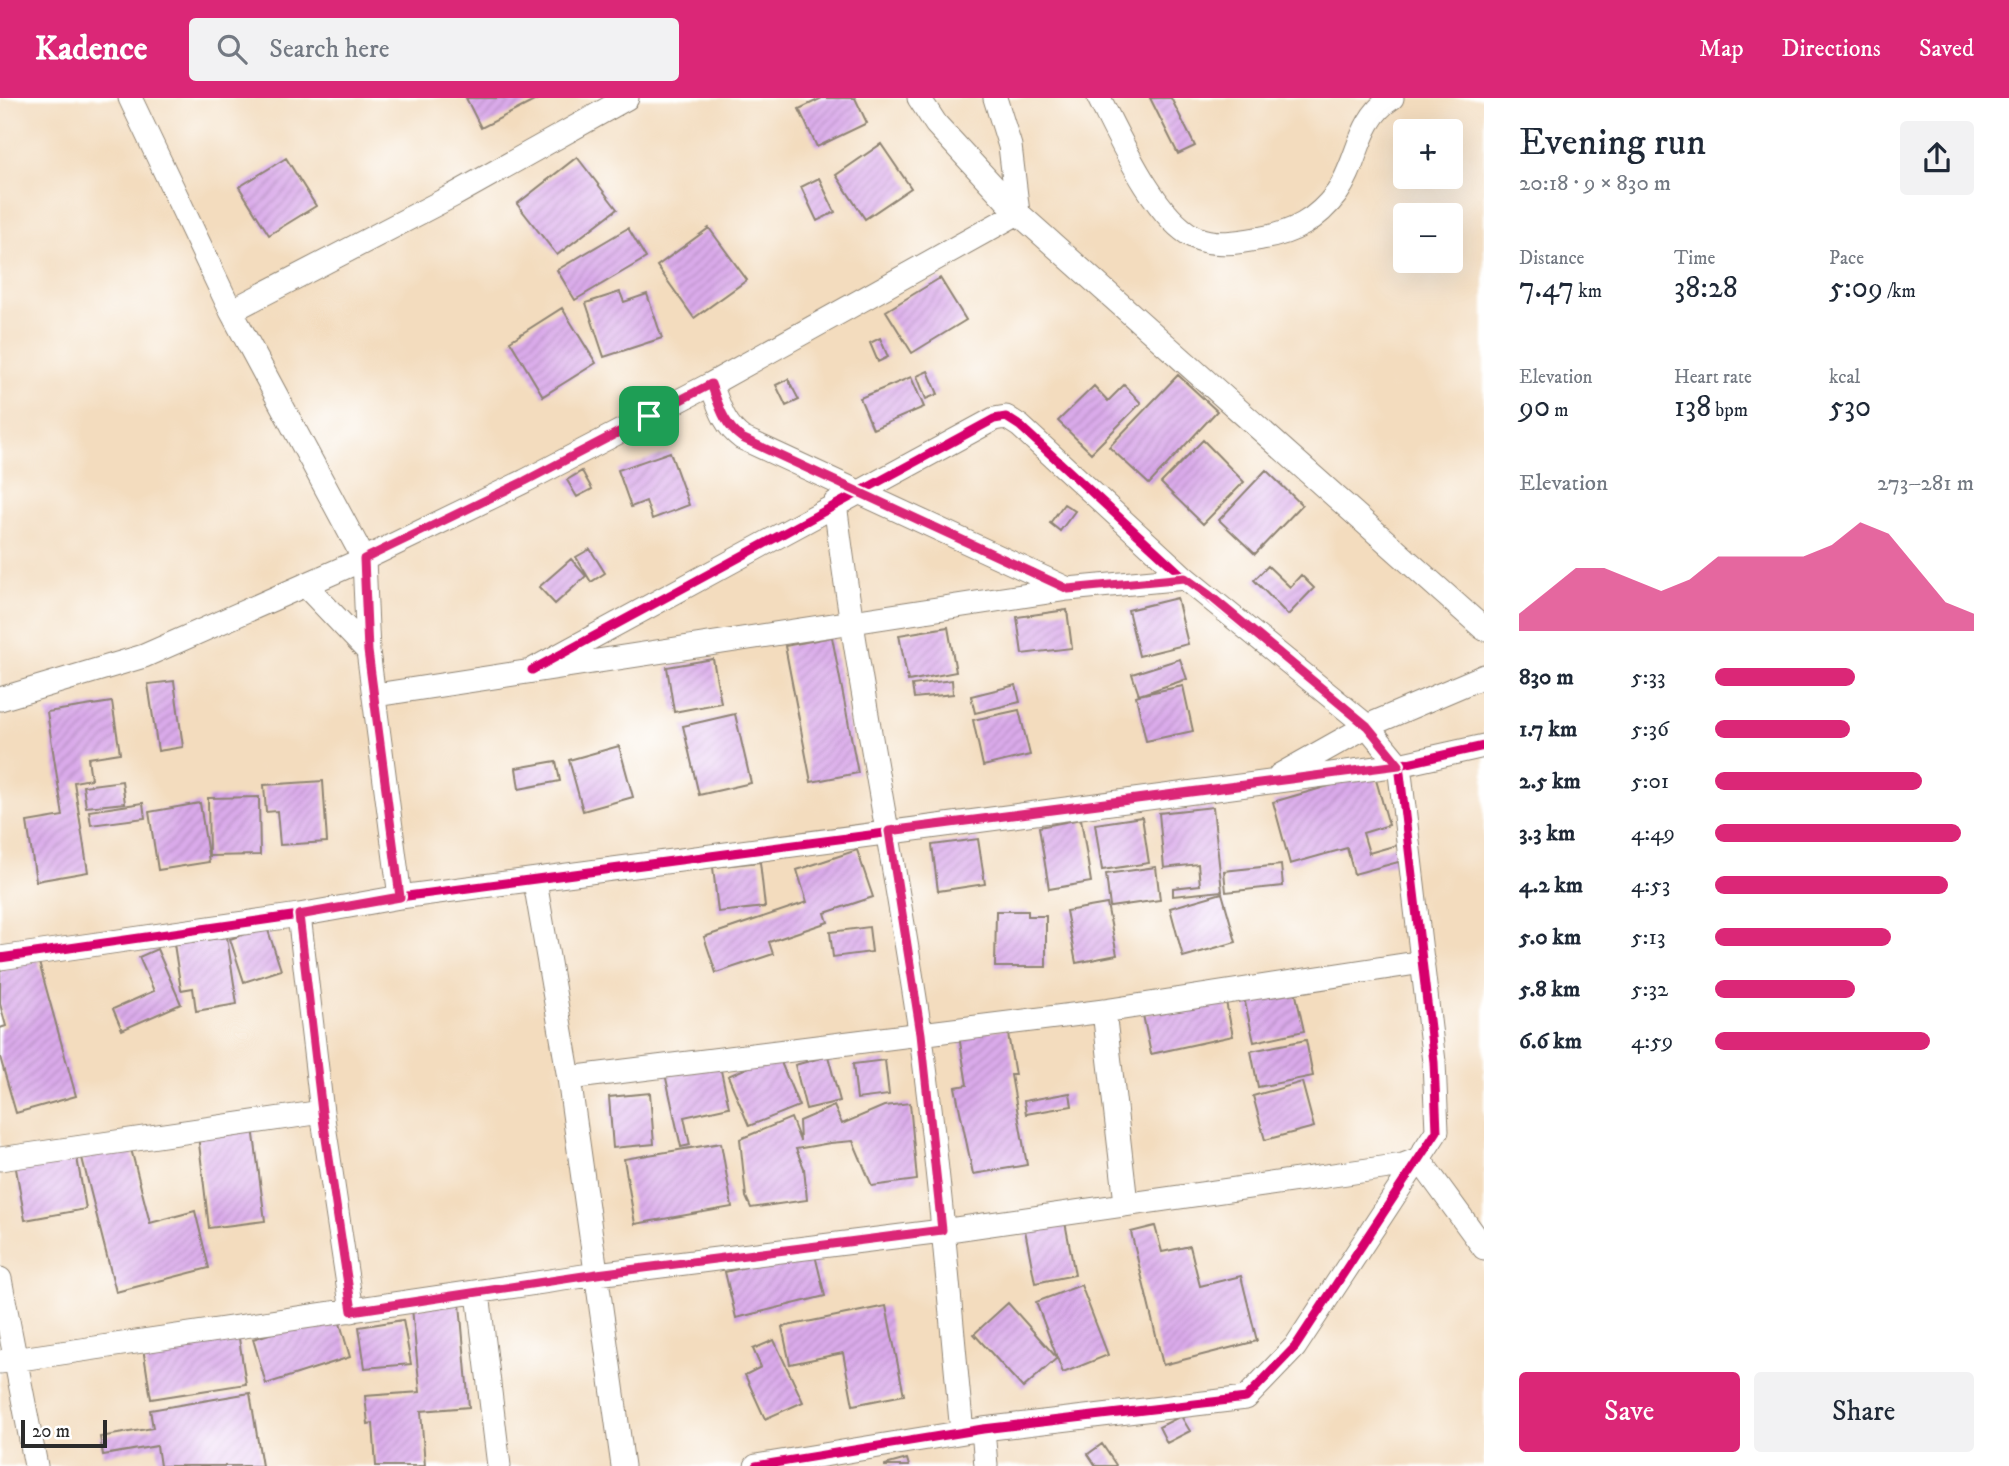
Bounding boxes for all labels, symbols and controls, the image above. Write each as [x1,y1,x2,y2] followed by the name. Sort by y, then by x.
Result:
[189,18,679,81] search box
[35,29,147,70] text: Kadence
[213,30,251,68] icon: search
[269,33,390,66] text: Search here
[1699,34,1744,64] text: Map
[1782,34,1881,64] text: Directions
[1919,34,1974,64] text: Saved
[1393,119,1463,273] map controls
[1393,119,1463,189] button: +
[1519,119,1706,167] text: Evening run
[1900,121,1974,195] button: share
[1519,169,1671,198] text: 20:18 · 9 × 830 m
[1393,203,1463,273] button: −
[1519,247,1584,270] text: Distance
[1674,247,1715,270] text: Time
[1829,247,1864,270] text: Pace
[1519,270,1574,307] text: 7.47
[1674,270,1738,307] text: 38:28
[1829,270,1883,307] text: 5:09
[1574,280,1602,303] text: km
[1883,280,1916,303] text: /km
[1519,366,1593,389] text: Elevation
[1674,366,1752,389] text: Heart rate
[1829,366,1860,389] text: kcal
[619,386,679,446] pin
[1519,389,1550,426] text: 90
[1674,389,1711,426] text: 138
[1829,389,1871,426] text: 530
[630,397,668,435] icon: arrive
[1550,399,1568,422] text: m
[1711,399,1748,422] text: bpm
[1519,469,1608,498] text: Elevation
[1877,469,1974,498] text: 273–281 m
[1519,663,1574,692] text: 830 m
[1631,663,1666,692] text: 5:33
[1519,715,1577,744] text: 1.7 km
[1631,715,1669,744] text: 5:36
[1519,767,1581,796] text: 2.5 km
[1631,767,1669,796] text: 5:01
[1519,819,1575,848] text: 3.3 km
[1631,819,1675,848] text: 4:49
[1519,871,1583,900] text: 4.2 km
[1631,871,1670,900] text: 4:53
[1519,923,1581,952] text: 5.0 km
[1631,923,1665,952] text: 5:13
[1519,975,1580,1004] text: 5.8 km
[1631,975,1668,1004] text: 5:32
[1519,1027,1582,1056] text: 6.6 km
[1631,1027,1673,1056] text: 4:59
[1519,1372,1740,1452] button: Save
[1754,1372,1974,1452] button: Share
[21,1417,107,1449] scale bar
[32,1420,70,1443] text: 20 m

